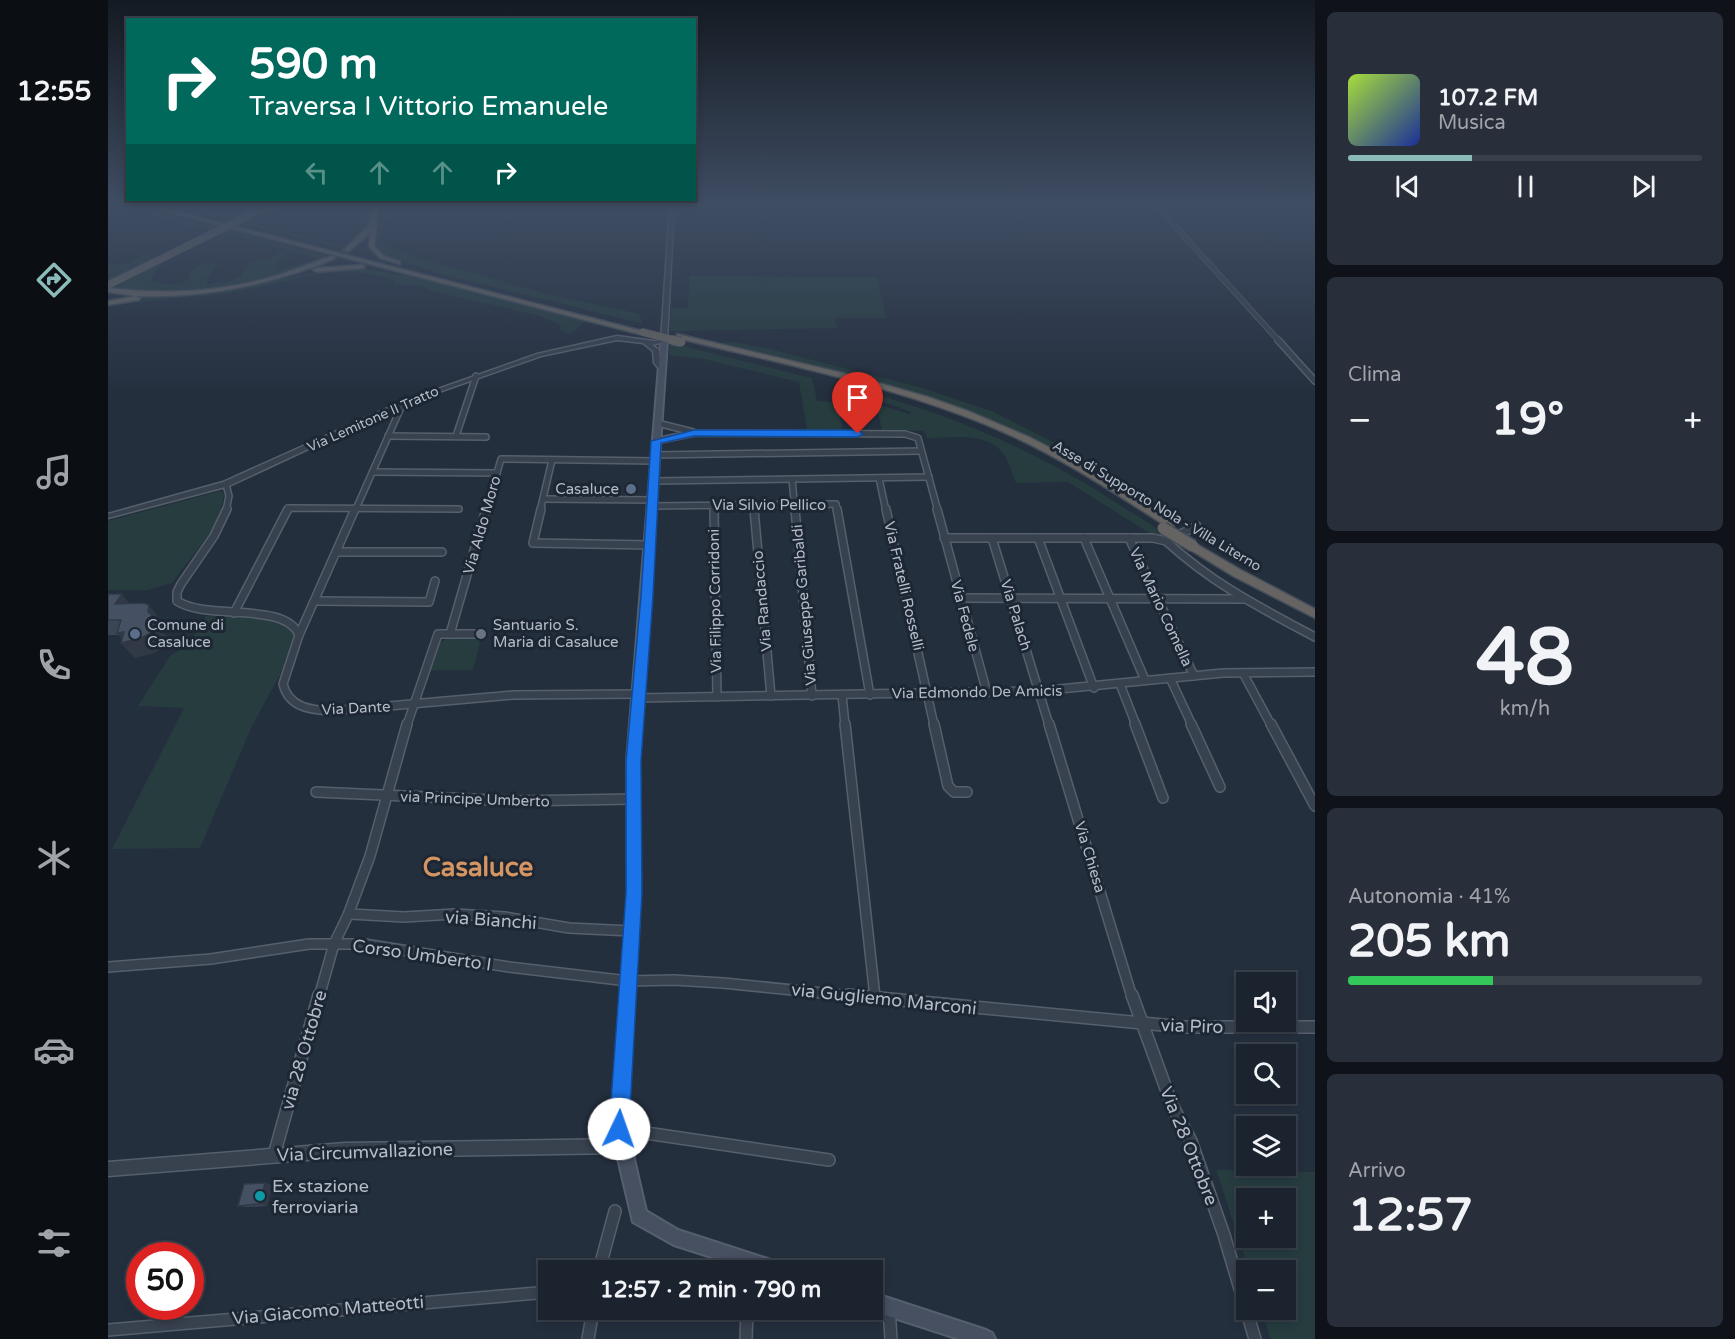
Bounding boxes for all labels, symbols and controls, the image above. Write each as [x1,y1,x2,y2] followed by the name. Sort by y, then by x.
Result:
[249,39,378,90] text: 590 m
[150,42,228,120] icon: right
[17,75,91,108] text: 12:55
[1438,85,1538,111] text: 107.2 FM
[249,90,608,123] text: Traversa I Vittorio Emanuele
[1438,111,1506,135] text: Musica
[300,156,333,189] icon: left
[363,156,396,189] icon: ahead
[426,156,459,189] icon: ahead
[489,156,522,189] icon: right
[1391,170,1424,203] icon: previous
[1509,170,1542,203] icon: pause
[1627,170,1660,203] icon: next
[33,259,75,301] icon: directions
[1348,363,1401,387] text: Clima
[832,372,883,434] pin
[841,381,874,414] icon: arrive
[305,382,441,456] street label: Via Lemitone II Tratto
[1491,393,1564,447] text: 19°
[1348,401,1372,440] text: −
[1683,401,1702,440] text: +
[1050,437,1264,575] street label: Asse di Supporto Nola - Villa Literno
[33,451,75,493] icon: music
[459,474,505,576] street label: Via Aldo Moro
[555,480,619,498] place label: Casaluce
[624,482,638,496] marker: Casaluce
[712,496,826,514] street label: Via Silvio Pellico
[880,520,928,652] street label: Via Fratelli Rosselli
[788,524,820,686] street label: Via Giuseppe Garibaldi
[705,529,725,673] street label: Via Filippo Corridoni
[1126,545,1196,669] street label: Via Mario Comella
[749,550,775,652] street label: Via Randaccio
[997,577,1035,653] street label: Via Palach
[947,578,983,654] street label: Via Fedele
[1476,611,1574,705] text: 48
[147,616,224,651] place label: Comune di Casaluce
[493,616,619,651] place label: Santuario S. Maria di Casaluce
[128,627,142,641] marker: Comune di Casaluce
[474,627,488,641] marker: Santuario S. Maria di Casaluce
[33,644,75,686] icon: phone
[892,682,1062,702] street label: Via Edmondo De Amicis
[321,697,391,719] street label: Via Dante
[1500,697,1550,721] text: km/h
[400,787,550,811] street label: via Principe Umberto
[1071,819,1109,895] street label: Via Chiesa
[33,837,75,879] icon: climate
[423,852,534,883] district label: Casaluce
[1348,885,1510,909] text: Autonomia · 41%
[444,906,538,934] street label: via Bianchi
[1348,915,1510,969] text: 205 km
[351,934,493,976] street label: Corso Umberto I
[1236,972,1296,1320] map controls
[1236,972,1296,1032] button: sound
[790,978,978,1020] street label: via Gugliemo Marconi
[276,988,332,1112] street label: via 28 Ottobre
[1160,1014,1224,1038] street label: via Piro
[33,1029,75,1071] icon: car
[1236,1044,1296,1104] button: search
[1155,1083,1223,1209] street label: Via 28 Ottobre
[587,1097,651,1161] position arrow
[1236,1116,1296,1176] button: layers
[277,1138,453,1166] street label: Via Circumvallazione
[1348,1159,1406,1183] text: Arrivo
[272,1175,369,1218] place label: Ex stazione ferroviaria
[1236,1188,1296,1248] button: +
[253,1189,267,1203] marker: Ex stazione ferroviaria
[1348,1189,1473,1243] text: 12:57
[33,1222,75,1264] icon: filters
[126,1242,204,1320] speed limit sign: 50
[1236,1260,1296,1320] button: −
[600,1277,821,1303] text: 12:57 · 2 min · 790 m
[231,1291,425,1329] street label: Via Giacomo Matteotti

